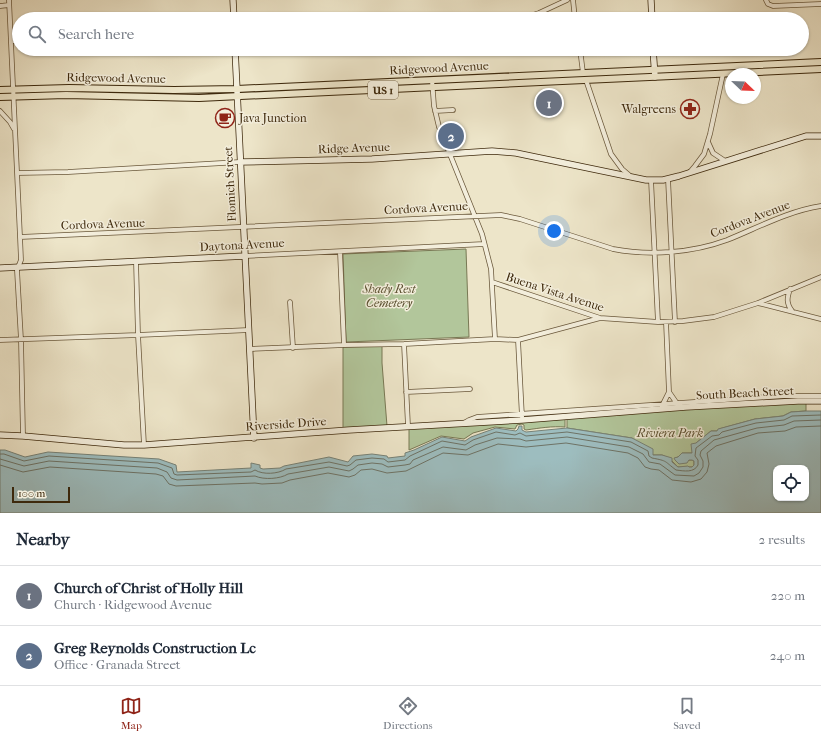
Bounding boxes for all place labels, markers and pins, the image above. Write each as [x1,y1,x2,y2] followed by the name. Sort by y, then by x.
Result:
[536,88,562,118] pin: 1
[679,98,701,120] pharmacy icon: Walgreens
[620,102,677,116] place label: Walgreens
[214,107,236,129] cafe icon: Java Junction
[238,111,307,125] place label: Java Junction
[438,121,464,151] pin: 2

